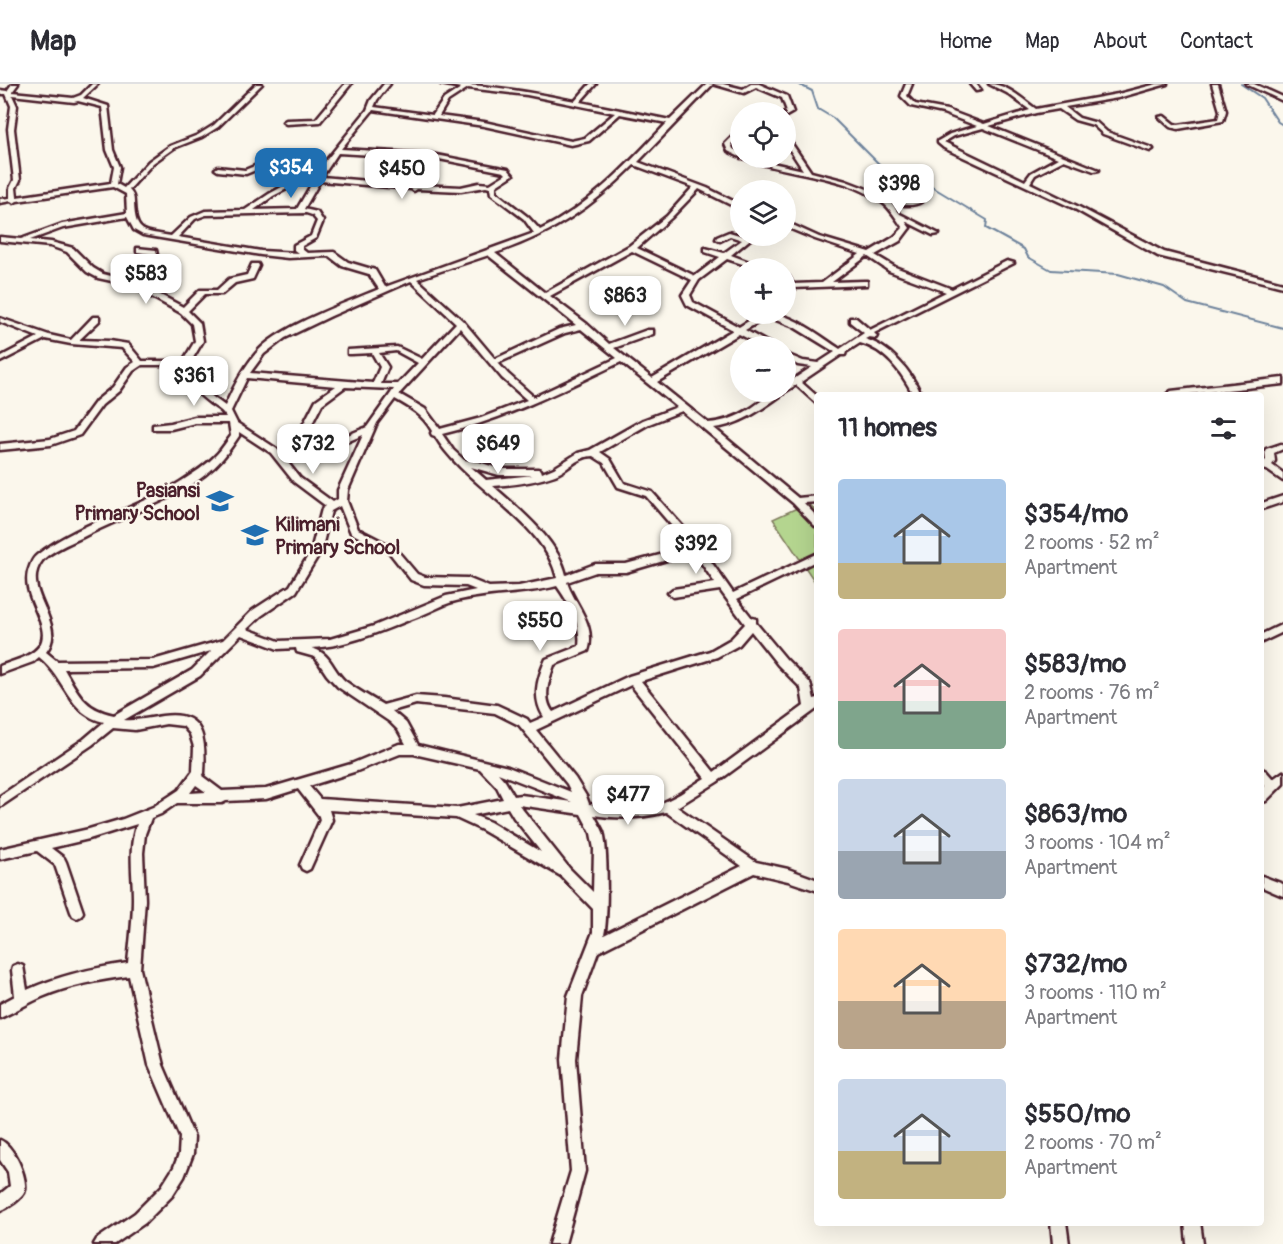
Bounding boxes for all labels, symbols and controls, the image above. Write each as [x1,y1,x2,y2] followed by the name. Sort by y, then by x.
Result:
[30,24,76,59] text: Map
[939,28,992,55] text: Home
[1025,28,1060,55] text: Map
[1093,28,1147,55] text: About
[1180,28,1253,55] text: Contact
[730,102,796,402] map controls
[730,102,796,168] button: locate
[255,148,327,199] pin: $354
[366,149,438,200] pin: $450
[269,155,313,180] text: $354
[379,156,425,181] text: $450
[863,164,935,215] pin: $398
[878,171,920,196] text: $398
[730,180,796,246] button: layers
[110,254,182,305] pin: $583
[730,258,796,324] button: +
[125,261,167,286] text: $583
[589,276,661,327] pin: $863
[603,283,647,308] text: $863
[730,336,796,402] button: −
[158,356,230,407] pin: $361
[173,363,215,388] text: $361
[838,412,937,444] text: 11 homes
[1207,412,1240,445] icon: filters
[277,424,349,475] pin: $732
[462,424,534,475] pin: $649
[291,431,335,456] text: $732
[476,431,520,456] text: $649
[75,478,200,526] place label: Pasiansi Primary School
[205,486,235,516] school or university icon: Pasiansi Primary School
[1024,498,1128,530] text: $354/mo
[886,503,958,575] icon: home
[275,512,400,560] place label: Kilimani Primary School
[240,520,270,550] school or university icon: Kilimani Primary School
[660,524,732,575] pin: $392
[1024,530,1160,555] text: 2 rooms · 52 m²
[674,531,718,556] text: $392
[1024,555,1117,580] text: Apartment
[504,601,576,652] pin: $550
[517,608,563,633] text: $550
[1024,648,1126,680] text: $583/mo
[886,653,958,725] icon: home
[1024,680,1160,705] text: 2 rooms · 76 m²
[1024,705,1117,730] text: Apartment
[592,775,664,826] pin: $477
[606,782,650,807] text: $477
[1024,798,1127,830] text: $863/mo
[886,803,958,875] icon: home
[1024,830,1171,855] text: 3 rooms · 104 m²
[1024,855,1117,880] text: Apartment
[1024,948,1127,980] text: $732/mo
[886,953,958,1025] icon: home
[1024,980,1167,1005] text: 3 rooms · 110 m²
[1024,1005,1117,1030] text: Apartment
[1024,1098,1130,1130] text: $550/mo
[886,1103,958,1175] icon: home
[1024,1130,1162,1155] text: 2 rooms · 70 m²
[1024,1155,1117,1180] text: Apartment

